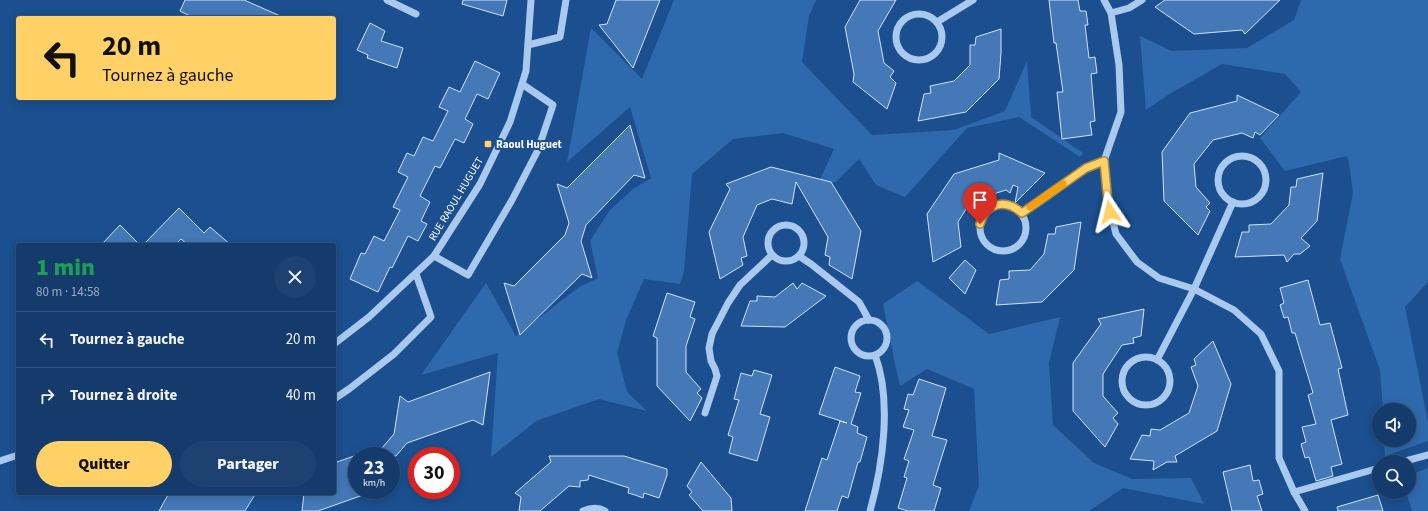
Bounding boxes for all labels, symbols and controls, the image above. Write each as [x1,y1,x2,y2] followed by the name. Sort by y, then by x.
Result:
[102,26,161,66] text: 20 m
[36,32,88,84] icon: left
[102,63,234,88] text: Tournez à gauche
[496,137,563,152] place label: Raoul Huguet
[483,139,493,149] marker: Raoul Huguet
[425,154,487,244] street label: RUE RAOUL HUGUET
[963,183,997,224] pin
[969,189,991,211] icon: arrive
[1089,191,1131,233] position arrow
[36,250,95,285] text: 1 min
[274,256,316,298] button: close
[36,283,100,301] text: 80 m · 14:58
[36,329,58,351] icon: left
[70,329,185,350] text: Tournez à gauche
[286,329,316,350] text: 20 m
[36,385,58,407] icon: right
[70,385,177,406] text: Tournez à droite
[286,385,316,406] text: 40 m
[1372,403,1416,499] map controls
[1372,403,1416,447] button: sound
[36,441,172,487] button: Quitter
[180,441,316,487] button: Partager
[408,447,460,499] speed limit sign: 30
[363,454,385,482] text: 23
[1372,455,1416,499] button: search
[363,476,385,490] text: km/h

